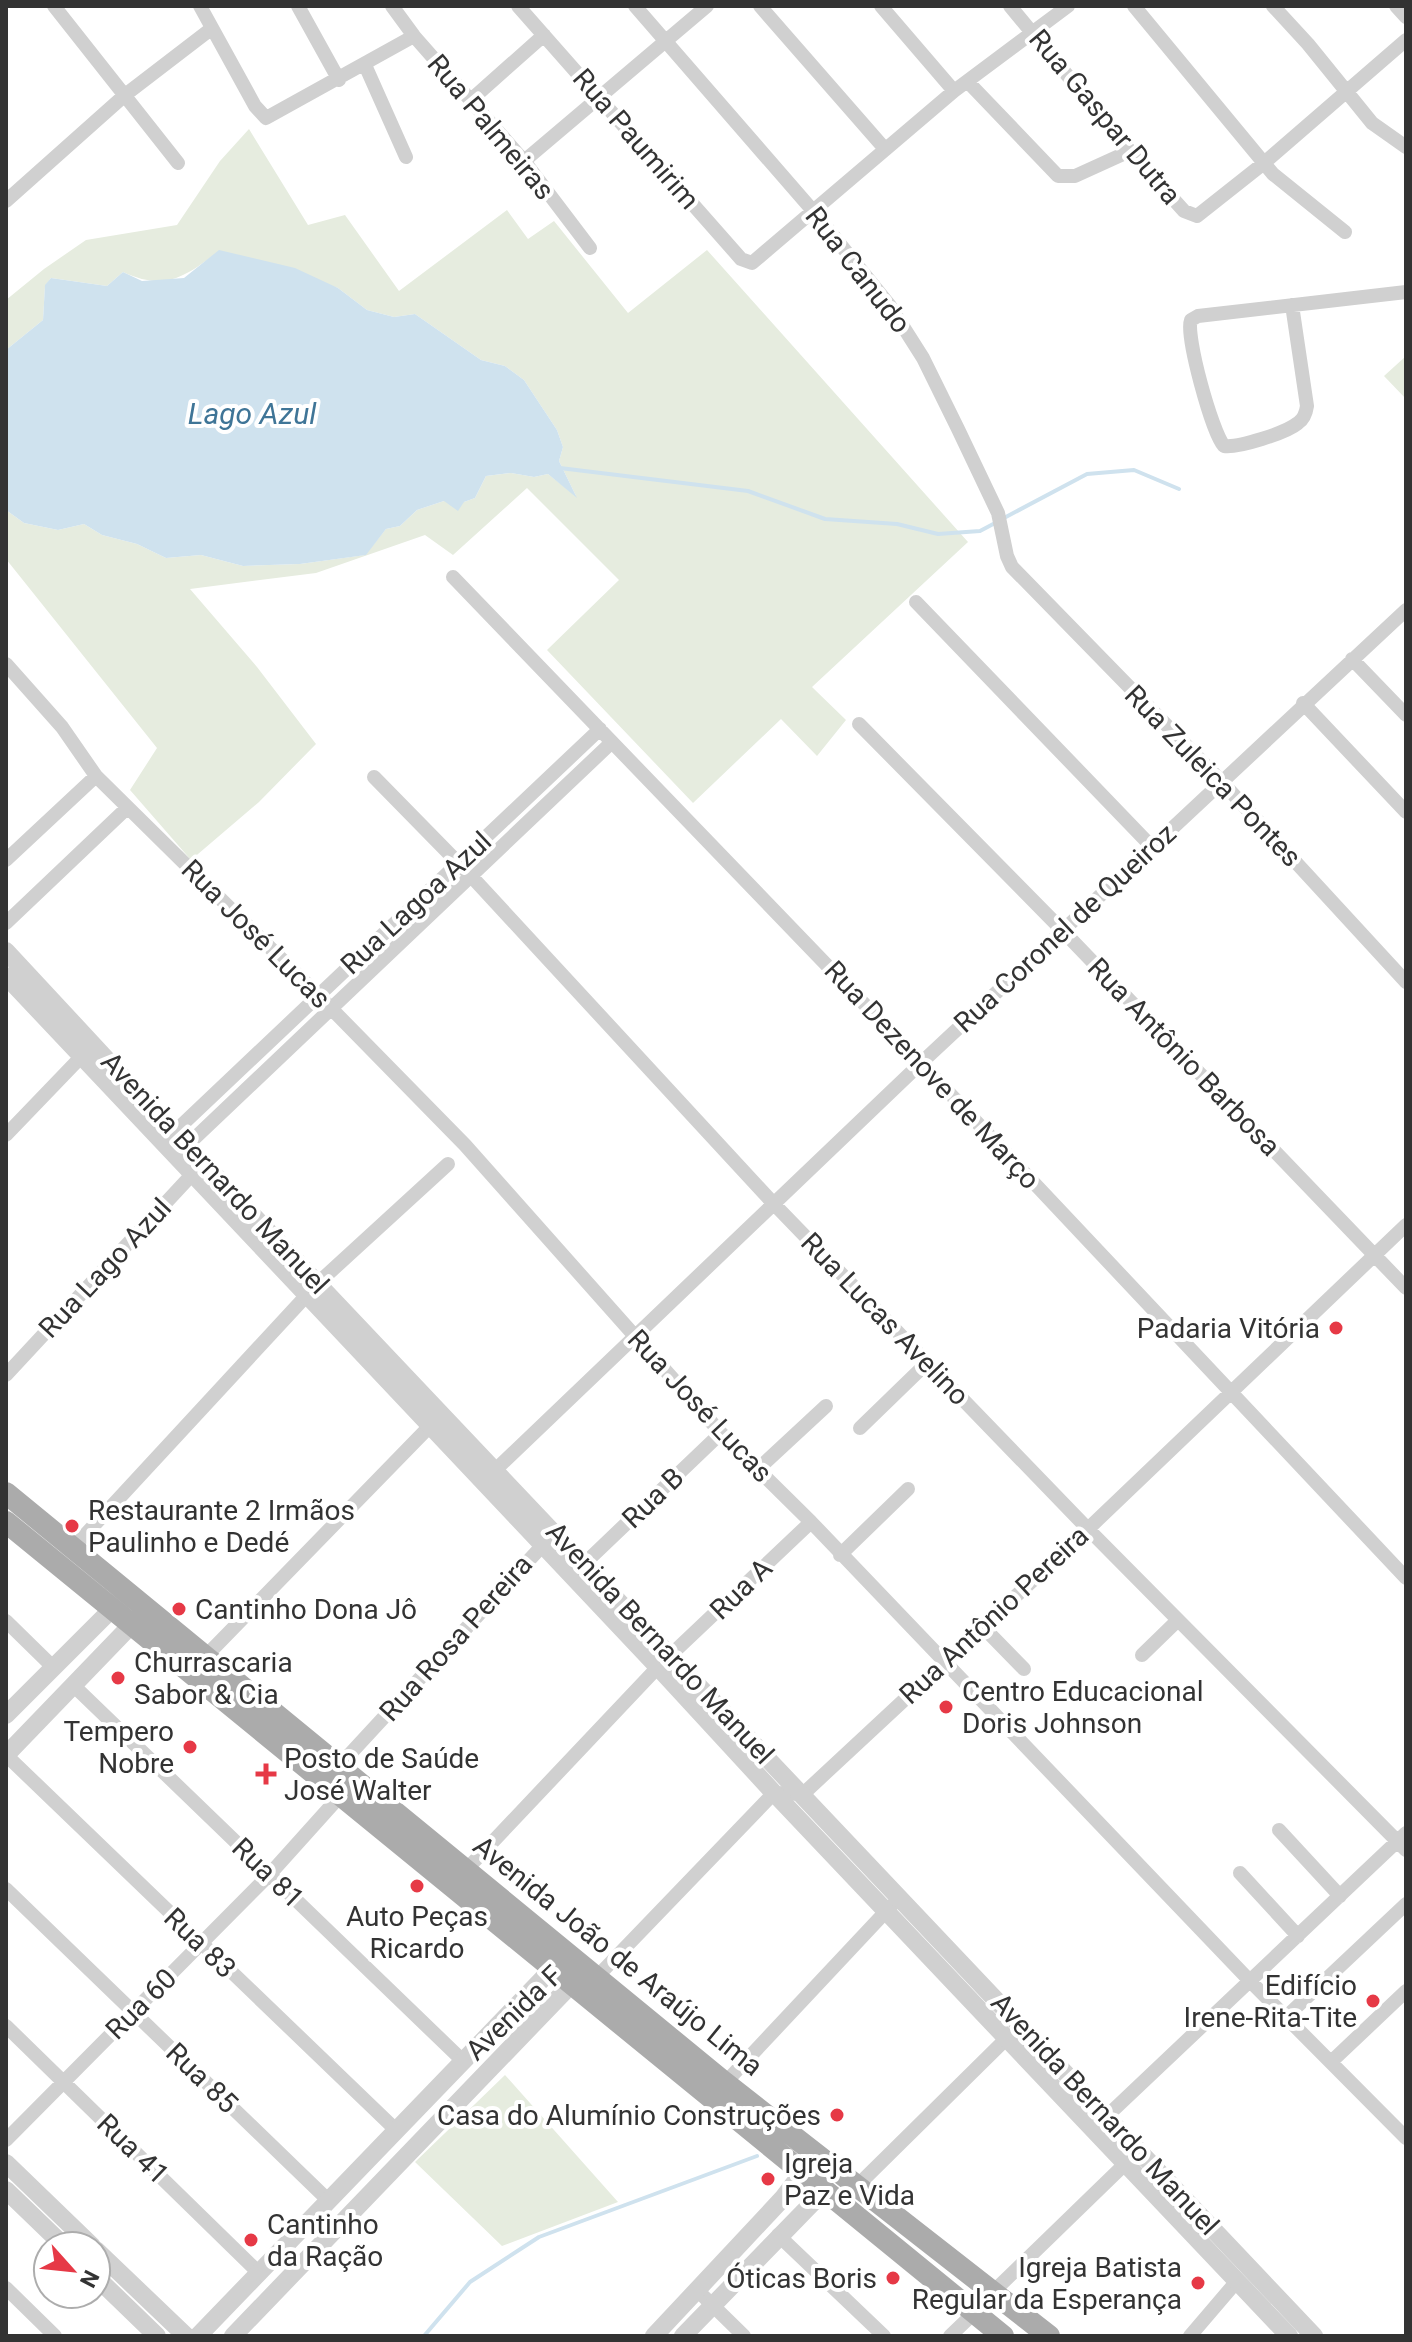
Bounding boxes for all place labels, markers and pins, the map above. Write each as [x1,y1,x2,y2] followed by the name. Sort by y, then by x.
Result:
[1137,1312,1320,1345] place label: Padaria Vitória
[1327,1319,1345,1337] marker: Padaria Vitória
[88,1494,355,1559] place label: Restaurante 2 Irmãos Paulinho e Dedé
[63,1517,81,1535] marker: Restaurante 2 Irmãos Paulinho e Dedé
[195,1593,417,1626] place label: Cantinho Dona Jô
[170,1600,188,1618] marker: Cantinho Dona Jô
[134,1646,293,1711] place label: Churrascaria Sabor & Cia
[109,1669,127,1687] marker: Churrascaria Sabor & Cia
[962,1675,1204,1740] place label: Centro Educacional Doris Johnson
[937,1698,955,1716] marker: Centro Educacional Doris Johnson
[63,1715,174,1780] place label: Tempero Nobre
[181,1738,199,1756] marker: Tempero Nobre
[284,1742,479,1807] place label: Posto de Saúde José Walter
[255,1763,277,1785] marker: Posto de Saúde José Walter
[408,1877,426,1895] marker: Auto Peças Ricardo
[346,1900,488,1965] place label: Auto Peças Ricardo
[1184,1969,1357,2034] place label: Edifício Irene-Rita-Tite
[1364,1992,1382,2010] marker: Edifício Irene-Rita-Tite
[437,2099,821,2132] place label: Casa do Alumínio Construções
[828,2106,846,2124] marker: Casa do Alumínio Construções
[784,2147,915,2212] place label: Igreja Paz e Vida
[759,2170,777,2188] marker: Igreja Paz e Vida
[267,2208,383,2273] place label: Cantinho da Ração
[242,2231,260,2249] marker: Cantinho da Ração
[912,2251,1182,2316] place label: Igreja Batista Regular da Esperança
[726,2262,877,2295] place label: Óticas Boris
[884,2269,902,2287] marker: Óticas Boris
[1189,2274,1207,2292] marker: Igreja Batista Regular da Esperança

